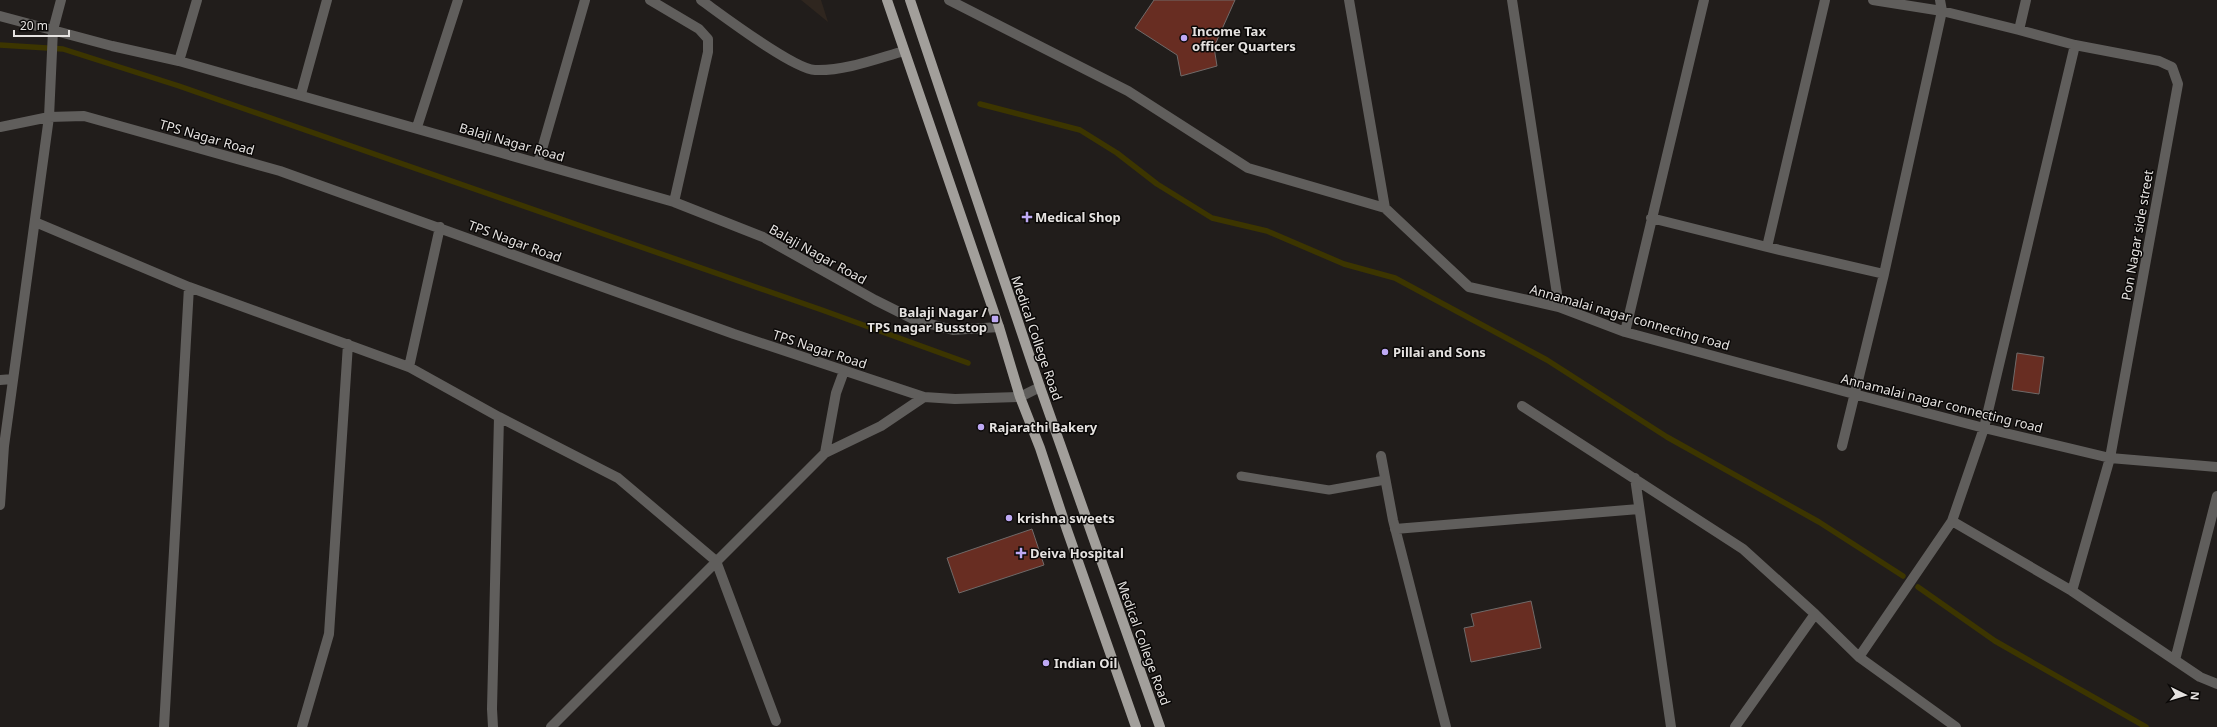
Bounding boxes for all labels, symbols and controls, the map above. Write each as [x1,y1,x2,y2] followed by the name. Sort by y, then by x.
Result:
[14,12,69,38] scale bar
[20,17,48,34] text: 20 m
[1192,22,1296,55] place label: Income Tax officer Quarters
[1179,33,1189,43] marker: Income Tax officer Quarters
[157,115,257,159] street label: TPS Nagar Road
[457,118,567,166] street label: Balaji Nagar Road
[2117,168,2157,302] street label: Pon Nagar side street
[1035,208,1121,226] place label: Medical Shop
[1022,212,1032,222] marker: Medical Shop
[466,216,564,266] street label: TPS Nagar Road
[766,220,870,288] street label: Balaji Nagar Road
[1007,273,1067,403] street label: Medical College Road
[1528,280,1732,354] street label: Annamalai nagar connecting road
[867,303,988,336] place label: Balaji Nagar / TPS nagar Busstop
[990,314,1000,324] marker: Balaji Nagar / TPS nagar Busstop
[771,325,869,373] street label: TPS Nagar Road
[1393,343,1486,361] place label: Pillai and Sons
[1380,347,1390,357] marker: Pillai and Sons
[1839,369,2045,437] street label: Annamalai nagar connecting road
[989,418,1098,436] place label: Rajarathi Bakery
[976,422,986,432] marker: Rajarathi Bakery
[1017,509,1115,527] place label: krishna sweets
[1004,513,1014,523] marker: krishna sweets
[1030,544,1124,562] place label: Deiva Hospital
[1015,547,1027,559] marker: Deiva Hospital
[1113,578,1175,708] street label: Medical College Road
[1054,654,1117,672] place label: Indian Oil
[1041,658,1051,668] marker: Indian Oil
[2165,675,2205,715] north arrow
[2188,691,2203,701] text: N

